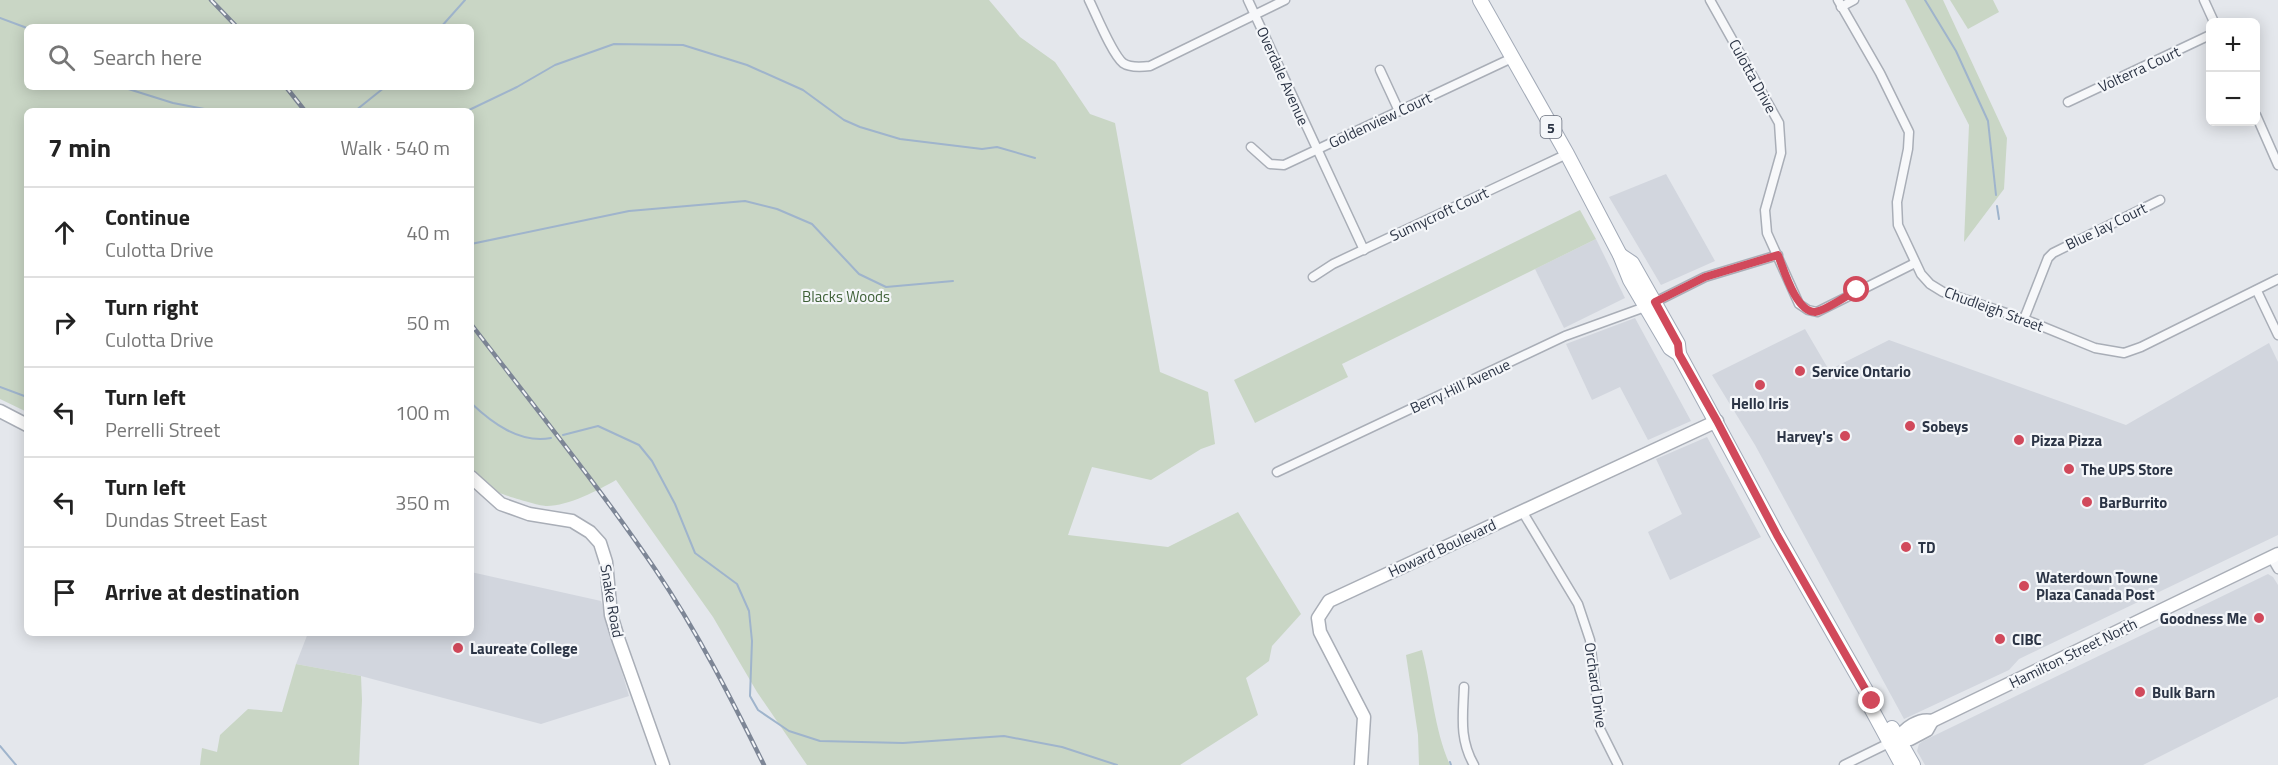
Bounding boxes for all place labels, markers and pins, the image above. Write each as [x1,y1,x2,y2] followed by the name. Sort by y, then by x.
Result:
[1812,360,1911,383] place label: Service Ontario
[1793,364,1807,378] marker: Service Ontario
[1753,378,1767,392] marker: Hello Iris
[1731,392,1789,415] place label: Hello Iris
[1922,415,1968,438] place label: Sobeys
[1903,419,1917,433] marker: Sobeys
[1777,425,1833,448] place label: Harvey's
[1838,429,1852,443] marker: Harvey's
[2031,429,2103,452] place label: Pizza Pizza
[2012,433,2026,447] marker: Pizza Pizza
[2081,458,2173,481] place label: The UPS Store
[2062,462,2076,476] marker: The UPS Store
[2099,491,2167,514] place label: BarBurrito
[2080,495,2094,509] marker: BarBurrito
[1918,536,1935,559] place label: TD
[1899,540,1913,554] marker: TD
[2036,566,2158,606] place label: Waterdown Towne Plaza Canada Post
[2017,579,2031,593] marker: Waterdown Towne Plaza Canada Post
[2160,607,2247,630] place label: Goodness Me
[2252,611,2266,625] marker: Goodness Me
[2012,628,2042,651] place label: CIBC
[1993,632,2007,646] marker: CIBC
[470,637,578,660] place label: Laureate College
[451,641,465,655] marker: Laureate College
[2152,681,2215,704] place label: Bulk Barn
[2133,685,2147,699] marker: Bulk Barn

